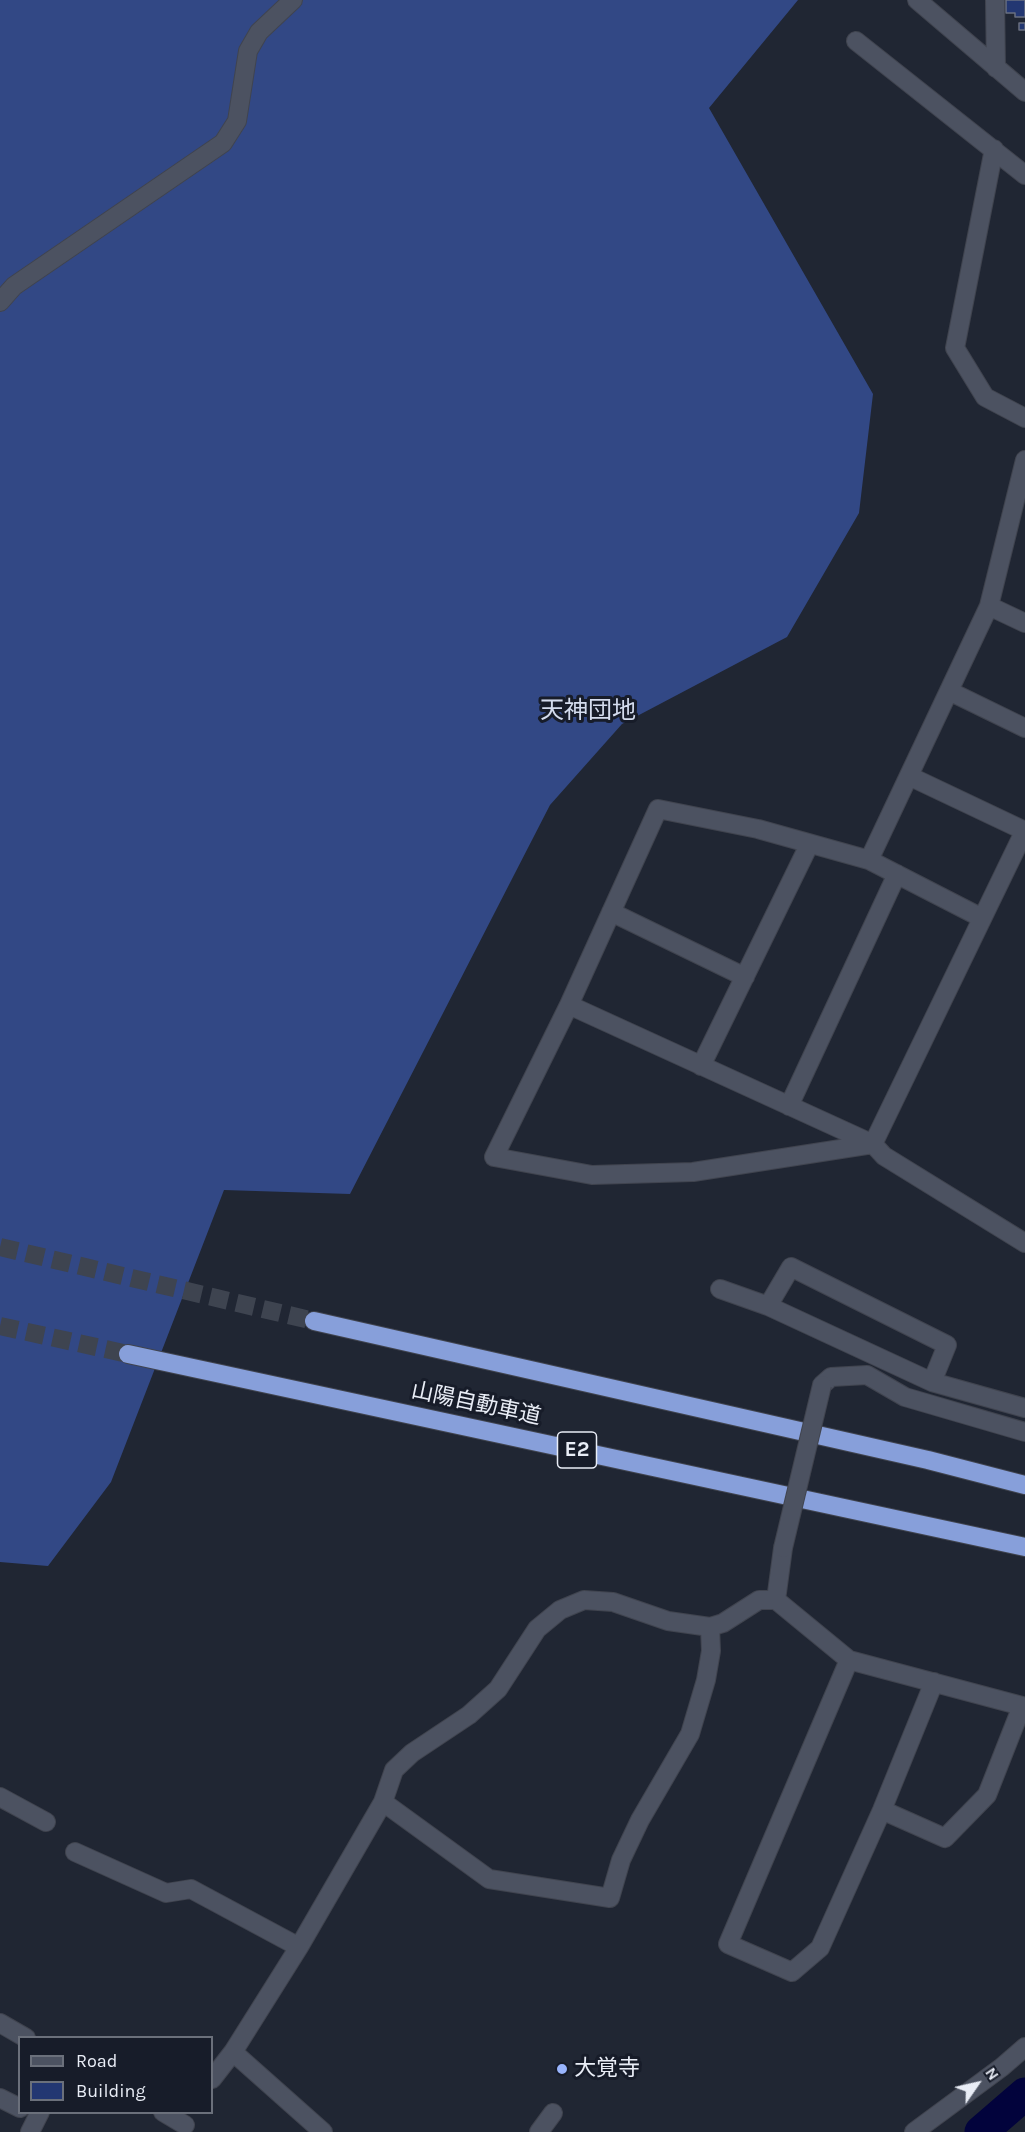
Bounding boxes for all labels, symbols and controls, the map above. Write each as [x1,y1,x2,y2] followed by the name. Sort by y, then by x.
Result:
[540,697,636,725] district label: 天神団地
[409,1377,543,1431] street label: 山陽自動車道
[558,1432,596,1468] road number: E2
[18,2036,213,2114] legend
[76,2050,117,2072] text: Road
[947,2054,1007,2114] north arrow
[574,2056,640,2082] place label: 大覚寺
[555,2062,569,2076] marker: 大覚寺
[981,2064,1003,2084] text: N
[76,2080,146,2102] text: Building

